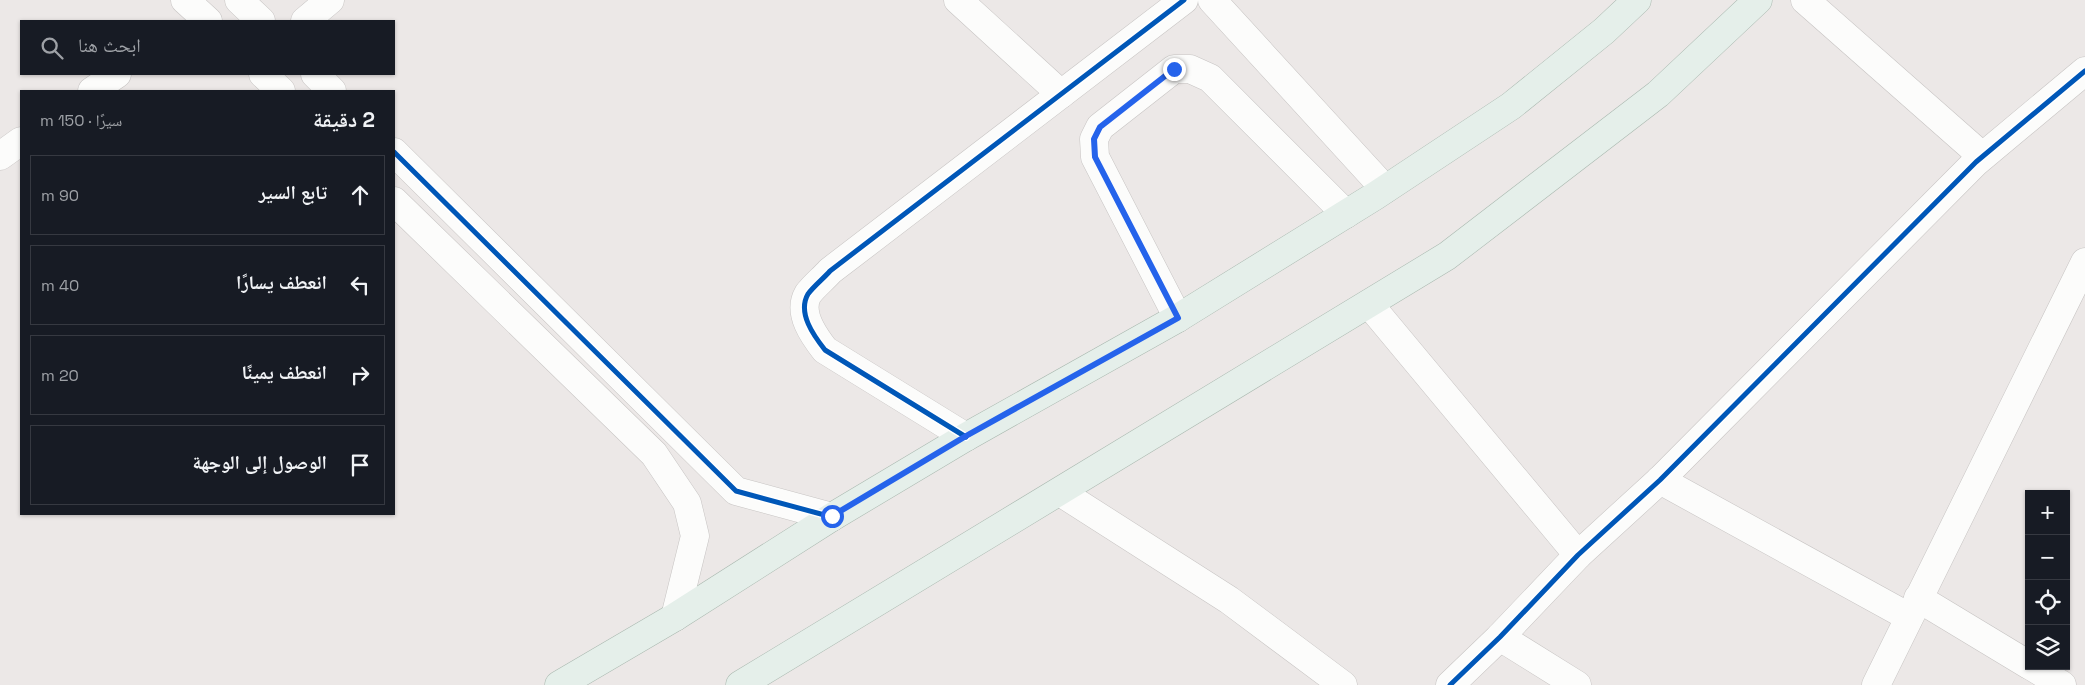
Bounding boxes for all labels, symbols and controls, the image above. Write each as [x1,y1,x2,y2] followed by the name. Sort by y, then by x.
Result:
[20,20,395,75] search box
[78,33,141,58] text: ابحث هنا
[38,34,66,62] icon: search
[1163,58,1186,81] route end
[313,106,375,133] text: 2 دقيقة
[40,110,122,131] text: سيرًا · 150 m
[259,180,327,205] text: تابع السير
[346,181,374,209] icon: ahead
[41,185,79,206] text: 90 m
[236,270,327,295] text: انعطف يسارًا
[346,271,374,299] icon: left
[41,275,79,296] text: 40 m
[242,360,327,385] text: انعطف يمينًا
[346,361,374,389] icon: right
[41,365,79,386] text: 20 m
[192,450,327,475] text: الوصول إلى الوجهة
[346,451,374,479] icon: arrive
[2025,490,2070,670] map controls
[2025,490,2070,535] button: +
[821,505,844,528] route start
[2025,535,2070,580] button: −
[2025,580,2070,625] button: locate
[2025,625,2070,670] button: layers

